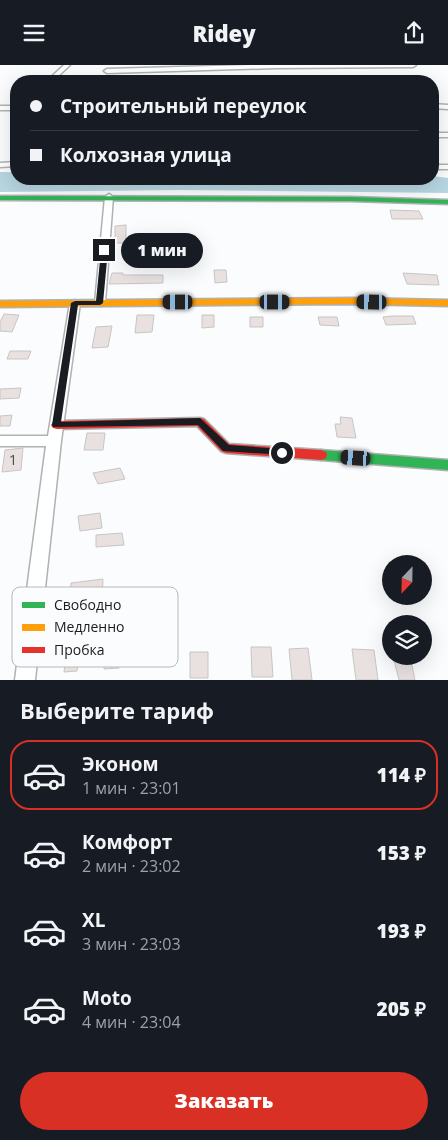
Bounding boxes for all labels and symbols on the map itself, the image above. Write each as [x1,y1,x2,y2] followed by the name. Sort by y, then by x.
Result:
[122,233,204,267] callout: 1 мин
[93,239,115,261] route end
[356,294,387,310] car
[163,295,193,310] car
[260,295,290,310] car
[271,442,293,464] route start
[9,449,17,469] house number: 1
[340,449,371,467] car
[382,555,432,605] north arrow
[12,587,178,667] legend
[54,595,121,614] text: Свободно
[54,617,125,636] text: Медленно
[54,640,105,659] text: Пробка

